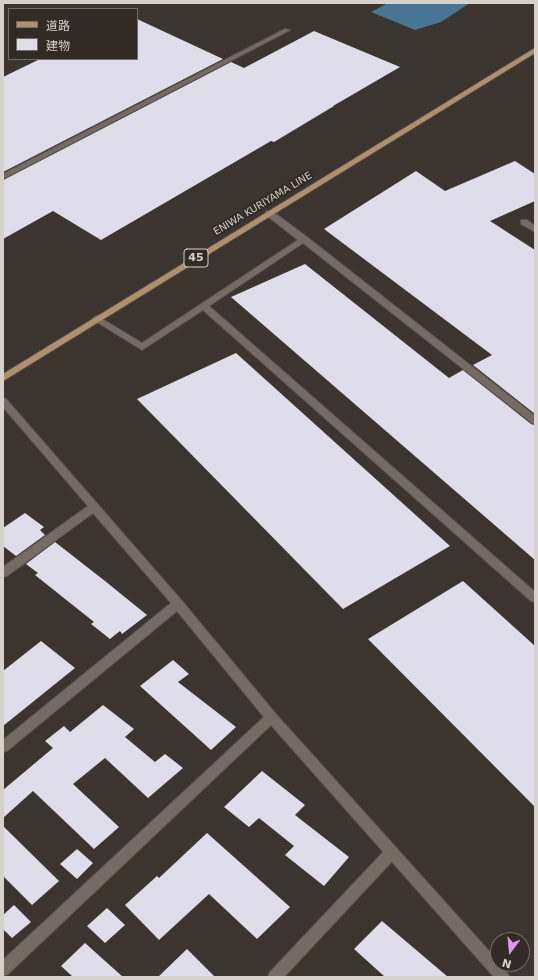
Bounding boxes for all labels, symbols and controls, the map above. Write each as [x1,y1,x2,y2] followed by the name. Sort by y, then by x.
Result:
[8,8,138,60] legend
[46,19,70,33] text: 道路
[46,39,70,53] text: 建物
[212,170,314,238] street label: ENIWA KURIYAMA LINE
[184,249,208,267] road number: 45
[490,932,530,972] north arrow
[501,956,513,971] text: N

